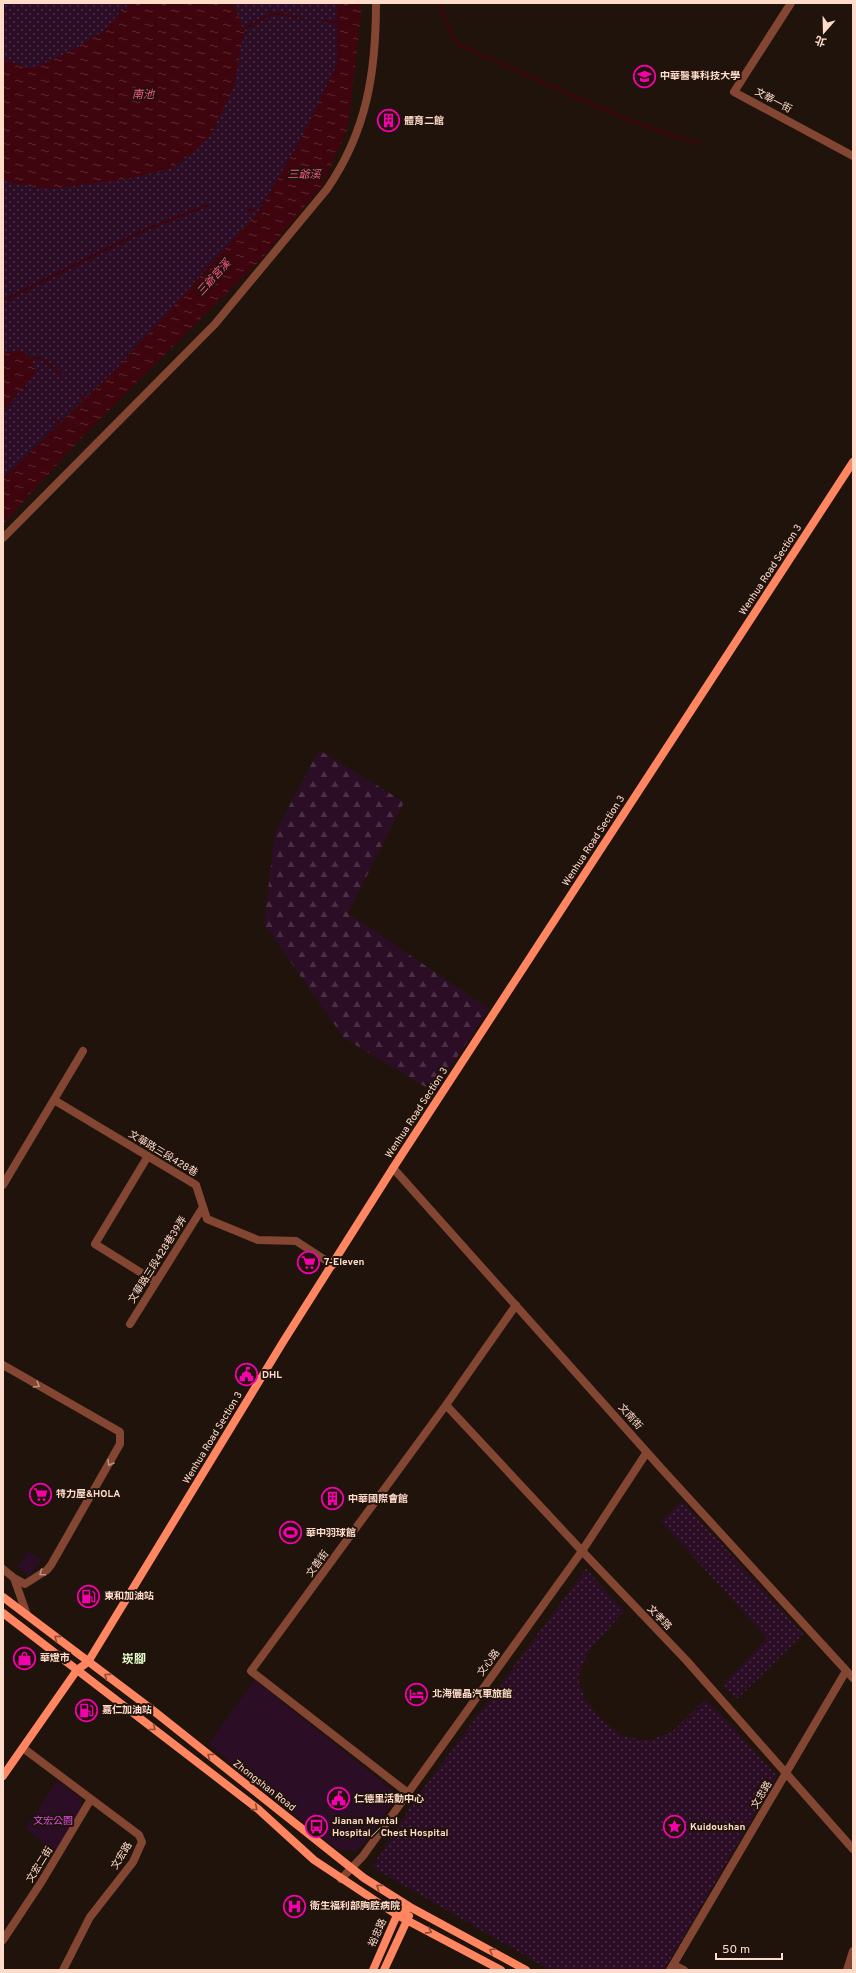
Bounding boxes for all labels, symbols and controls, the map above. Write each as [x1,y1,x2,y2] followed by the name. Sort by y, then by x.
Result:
[804,12,844,52] north arrow
[813,32,828,49] text: 北
[632,63,658,89] school or university icon: 中華醫事科技大學
[660,70,740,83] place label: 中華醫事科技大學
[752,86,794,116] street label: 文華一街
[132,88,155,102] water label: 南池
[375,108,401,134] building icon: 體育二館
[404,115,444,128] place label: 體育二館
[288,168,322,182] water label: 三爺溪
[194,255,235,299] water label: 三爺宮溪
[737,522,805,618] street label: Wenhua Road Section 3
[560,793,628,889] street label: Wenhua Road Section 3
[383,1065,451,1161] street label: Wenhua Road Section 3
[126,1128,200,1180] street label: 文華路三段428巷
[126,1214,190,1306] street label: 文華路三段428巷39弄
[295,1249,321,1275] supermarket icon: 7-Eleven
[324,1256,365,1269] place label: 7-Eleven
[234,1362,260,1388] public building icon: DHL
[262,1369,282,1382] place label: DHL
[33,1380,40,1387] one-way arrow
[180,1389,246,1487] street label: Wenhua Road Section 3
[615,1402,645,1432] street label: 文南街
[107,1459,114,1466] one-way arrow
[27,1481,53,1507] supermarket icon: 特力屋&HOLA
[319,1486,345,1512] building icon: 中華國際會館
[56,1488,120,1501] place label: 特力屋&HOLA
[348,1493,408,1506] place label: 中華國際會館
[278,1520,304,1546] sports icon: 華中羽球館
[306,1527,356,1540] place label: 華中羽球館
[304,1548,332,1580] street label: 文善街
[39,1568,46,1576] one-way arrow
[75,1583,101,1609] fuel station icon: 東和加油站
[104,1590,154,1603] place label: 東和加油站
[644,1603,674,1633] street label: 文孝路
[54,1636,61,1643] one-way arrow
[12,1645,38,1671] shop icon: 華燈市
[475,1647,503,1679] street label: 文心路
[40,1652,70,1665] place label: 華燈市
[122,1652,146,1668] district label: 崁腳
[105,1674,112,1681] one-way arrow
[403,1681,429,1707] hotel icon: 北海儷晶汽車旅館
[432,1688,512,1701] place label: 北海儷晶汽車旅館
[74,1697,100,1723] fuel station icon: 嘉仁加油站
[102,1704,152,1717] place label: 嘉仁加油站
[148,1723,155,1730] one-way arrow
[207,1754,214,1761] one-way arrow
[230,1757,298,1815] street label: Zhongshan Road
[749,1779,775,1811] street label: 文忠路
[326,1786,352,1812] public building icon: 仁德里活動中心
[354,1793,424,1806] place label: 仁德里活動中心
[250,1803,258,1810] one-way arrow
[304,1814,330,1840] bus stop icon: Jianan Mental Hospital／Chest Hospital
[661,1814,687,1840] place icon: Kuidoushan
[33,1815,73,1828] park label: 文宏公園
[332,1815,448,1840] place label: Jianan Mental Hospital／Chest Hospital
[690,1821,745,1834] place label: Kuidoushan
[109,1840,135,1872] street label: 文宏路
[24,1845,56,1885] street label: 文宏二街
[376,1884,383,1892] one-way arrow
[281,1893,307,1919] hospital icon: 衛生福利部胸腔病院
[309,1900,400,1913] place label: 衛生福利部胸腔病院
[366,1917,390,1949] street label: 裕忠路
[425,1926,432,1934] one-way arrow
[716,1935,782,1961] scale bar
[722,1942,750,1958] text: 50 m
[489,1949,496,1956] one-way arrow

